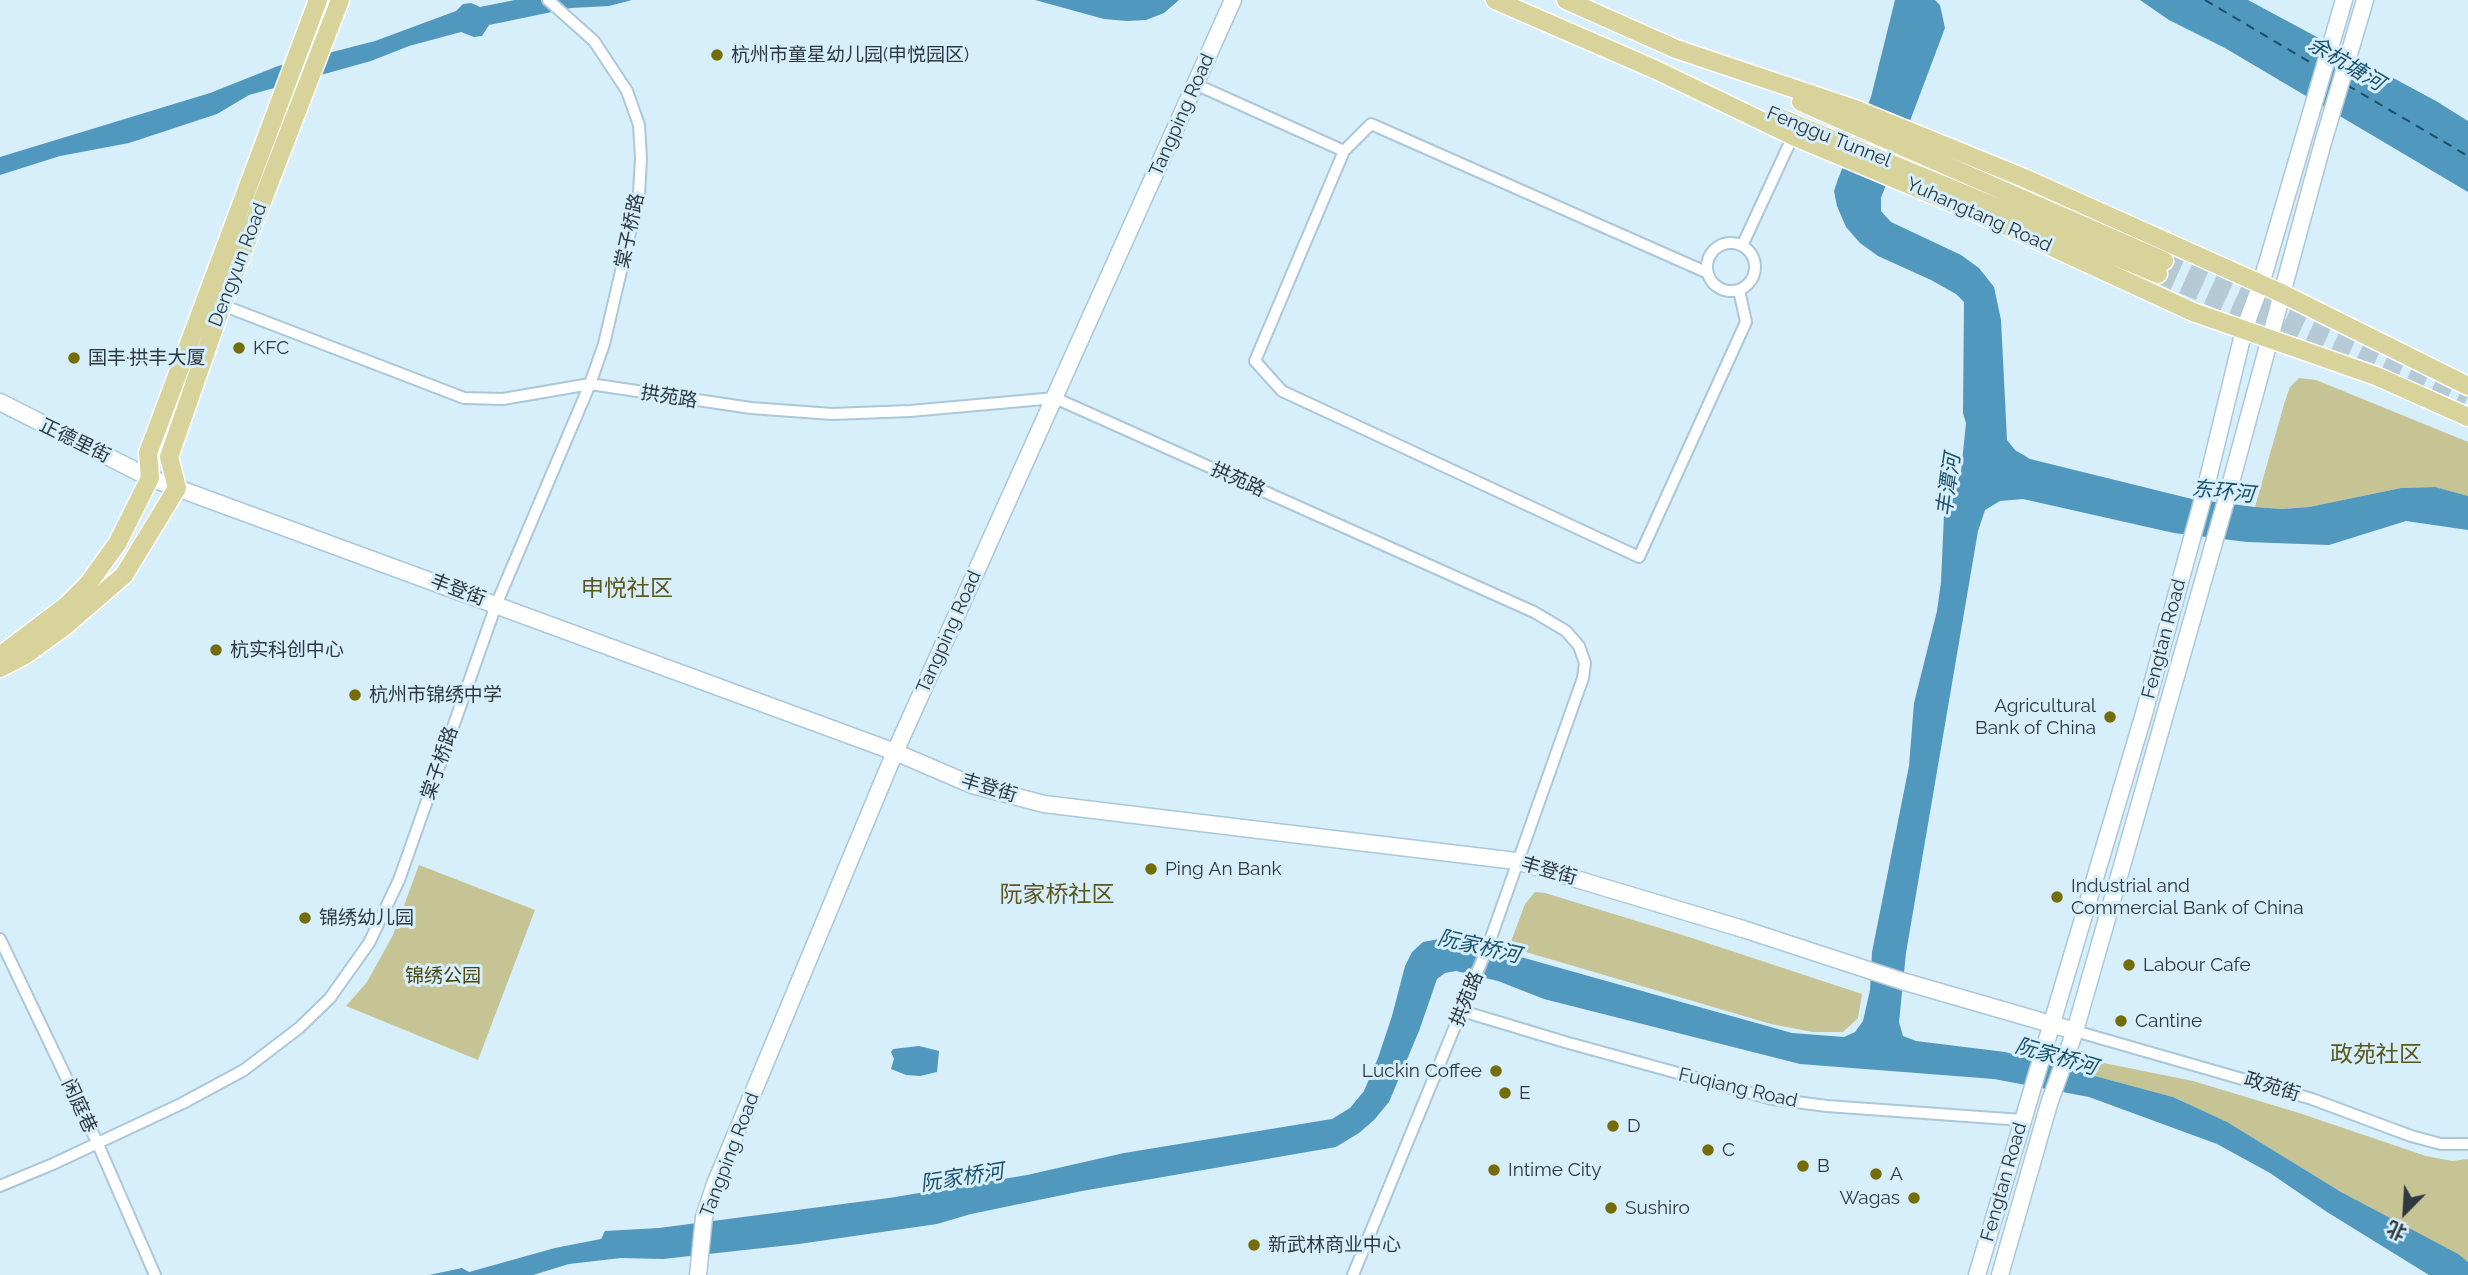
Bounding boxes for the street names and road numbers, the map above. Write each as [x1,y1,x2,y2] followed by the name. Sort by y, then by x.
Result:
[1145,50,1219,180] street label: Tangping Road
[1763,102,1895,172] street label: Fenggu Tunnel
[1903,173,2055,257] street label: Yuhangtang Road
[611,191,649,271] street label: 棠子桥路
[204,200,272,330] street label: Dengyun Road
[639,381,699,413] street label: 拱苑路
[36,414,114,468] street label: 正德里街
[1207,458,1269,502] street label: 拱苑路
[912,567,986,697] street label: Tangping Road
[427,569,489,611] street label: 丰登街
[2137,577,2191,701] street label: Fengtan Road
[417,723,463,803] street label: 棠子桥路
[958,769,1020,807] street label: 丰登街
[1518,852,1580,890] street label: 丰登街
[1446,968,1488,1030] street label: 拱苑路
[1676,1063,1800,1113] street label: Fuqiang Road
[2241,1068,2303,1106] street label: 政苑街
[57,1075,101,1137] street label: 闲庭巷
[696,1089,764,1221] street label: Tangping Road
[1976,1120,2032,1244] street label: Fengtan Road

